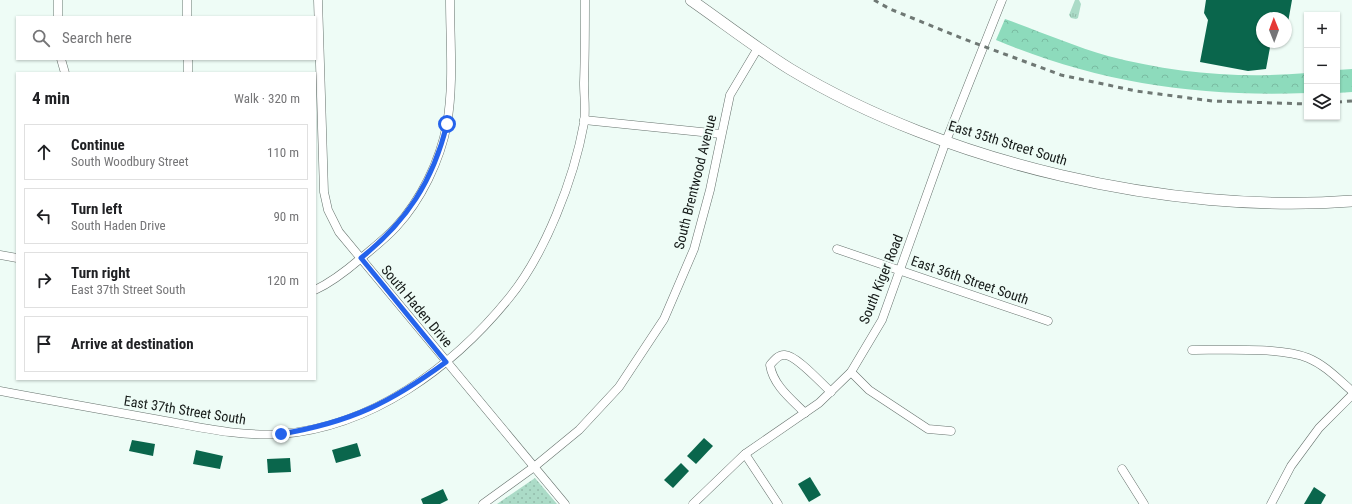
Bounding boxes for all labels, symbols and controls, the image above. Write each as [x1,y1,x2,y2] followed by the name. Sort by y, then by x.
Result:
[1256,12,1292,48] north arrow
[1304,12,1340,120] map controls
[1304,12,1340,48] button: +
[16,16,316,60] search box
[30,27,52,49] icon: search
[62,29,132,47] text: Search here
[1304,48,1340,84] button: −
[1304,84,1340,120] button: layers
[32,88,70,108] text: 4 min
[234,91,300,106] text: Walk · 320 m
[671,113,720,251] street label: South Brentwood Avenue
[438,115,456,133] route start
[947,117,1069,169] street label: East 35th Street South
[71,136,125,154] text: Continue
[33,141,55,163] icon: ahead
[267,145,299,160] text: 110 m
[71,154,189,169] text: South Woodbury Street
[71,200,122,218] text: Turn left
[33,205,55,227] icon: left
[273,209,299,224] text: 90 m
[71,218,166,233] text: South Haden Drive
[856,232,906,326] street label: South Kiger Road
[909,252,1031,308] street label: East 36th Street South
[378,262,456,351] street label: South Haden Drive
[71,264,130,282] text: Turn right
[33,269,55,291] icon: right
[267,273,299,288] text: 120 m
[71,282,186,297] text: East 37th Street South
[33,333,55,355] icon: arrive
[71,335,194,353] text: Arrive at destination
[123,392,247,428] street label: East 37th Street South
[272,425,290,443] route end

